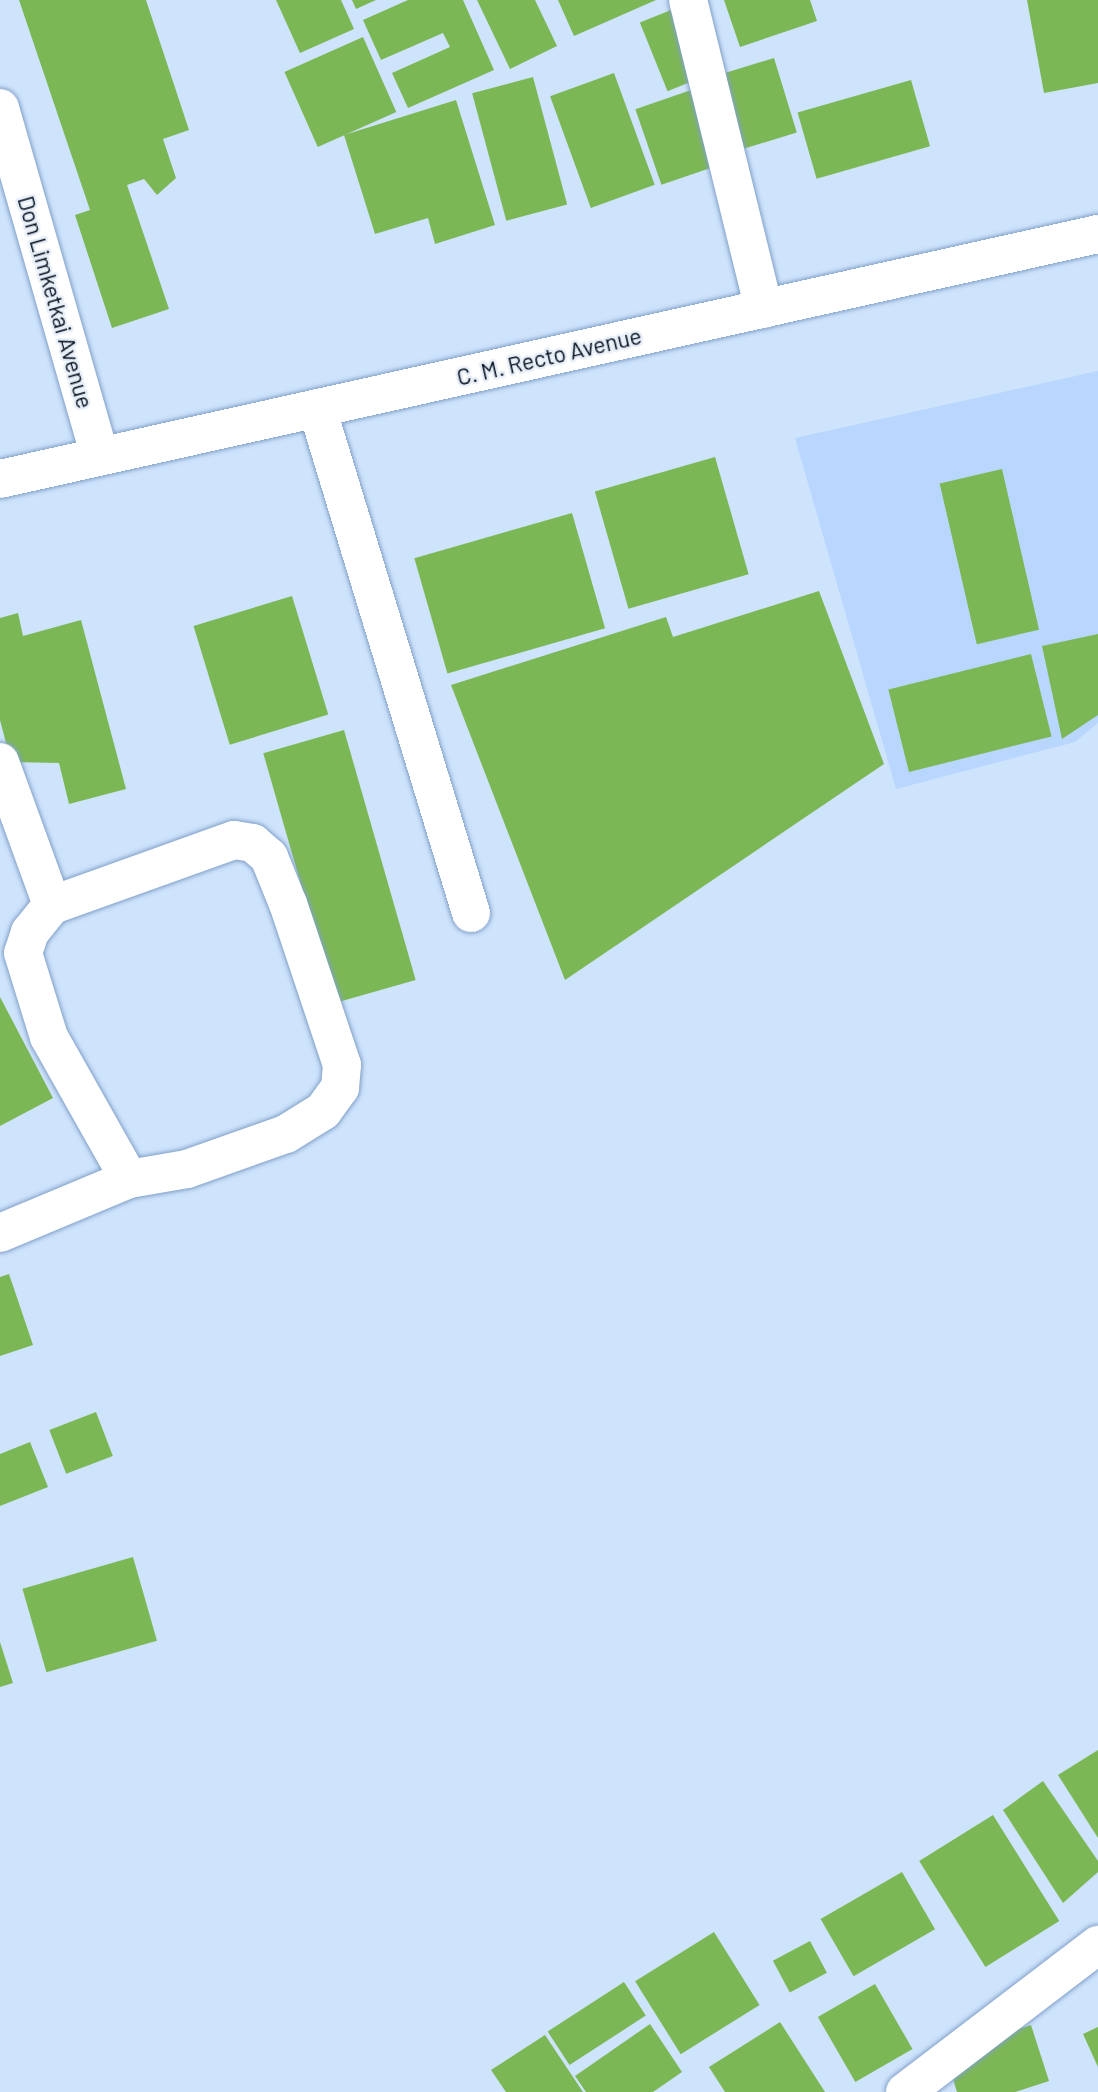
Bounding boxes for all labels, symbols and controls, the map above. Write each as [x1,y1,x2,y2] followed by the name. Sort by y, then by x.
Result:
[12,193,100,411] street label: Don Limketkai Avenue
[454,321,644,391] street label: C. M. Recto Avenue

